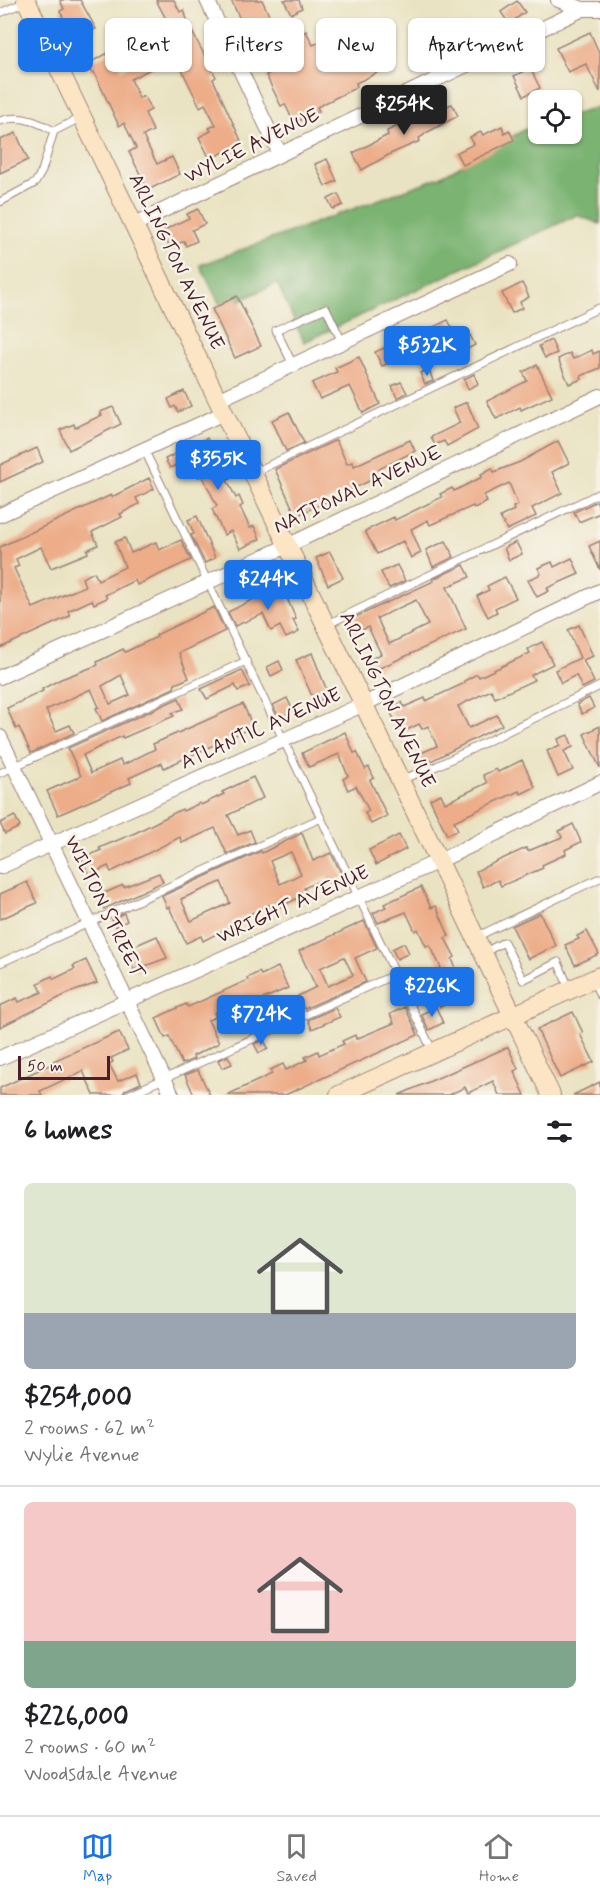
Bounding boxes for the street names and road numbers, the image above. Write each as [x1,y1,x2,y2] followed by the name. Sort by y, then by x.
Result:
[180,102,324,190] street label: WYLIE AVENUE
[122,169,230,355] street label: ARLINGTON AVENUE
[270,439,446,541] street label: NATIONAL AVENUE
[333,607,441,793] street label: ARLINGTON AVENUE
[176,681,346,777] street label: ATLANTIC AVENUE
[58,831,151,984] street label: WILTON STREET
[212,859,374,951] street label: WRIGHT AVENUE

